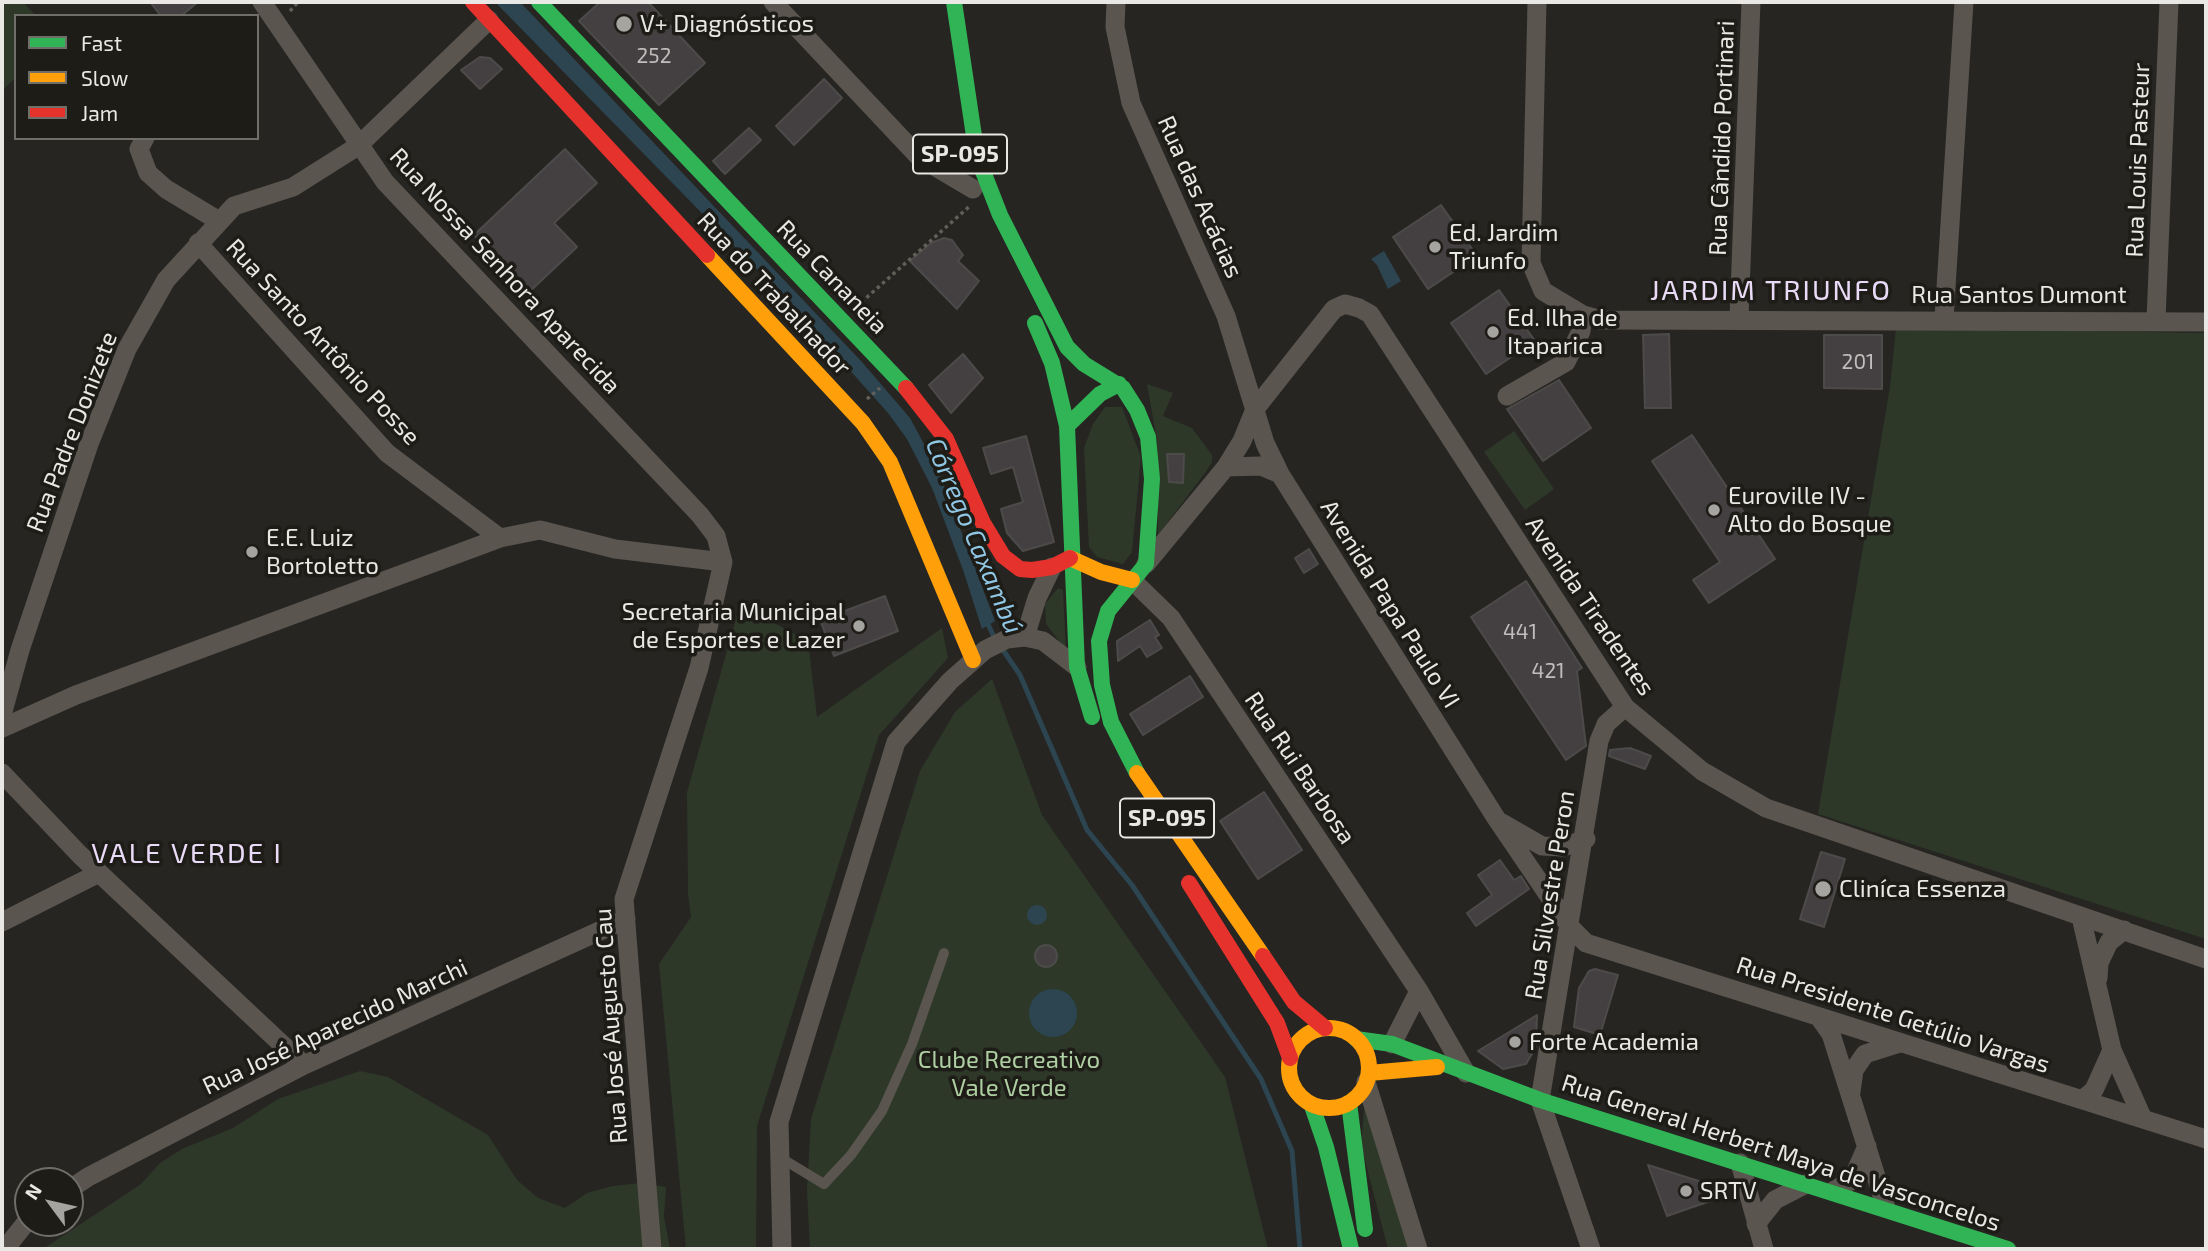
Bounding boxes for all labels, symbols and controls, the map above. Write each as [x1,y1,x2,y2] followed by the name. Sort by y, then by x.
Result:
[640,10,814,38] place label: V+ Diagnósticos
[14,14,259,140] legend
[614,14,634,34] marker: V+ Diagnósticos
[1704,20,1740,256] street label: Rua Cândido Portinari
[81,30,122,55] text: Fast
[637,43,671,69] house number: 252
[2120,62,2156,258] street label: Rua Louis Pasteur
[81,65,128,90] text: Slow
[81,100,118,125] text: Jam
[1151,111,1249,283] street label: Rua das Acácias
[913,134,1007,174] road number: SP-095
[384,142,626,400] street label: Rua Nossa Senhora Aparecida
[691,207,857,381] street label: Rua do Trabalhador
[771,214,893,340] street label: Rua Cananeia
[1449,219,1558,275] place label: Ed. Jardim Triunfo
[220,233,426,451] street label: Rua Santo Antônio Posse
[1427,239,1443,255] marker: Ed. Jardim Triunfo
[1652,274,1890,308] district label: JARDIM TRIUNFO
[1911,281,2127,309] street label: Rua Santos Dumont
[1507,304,1618,360] place label: Ed. Ilha de Itaparica
[1485,324,1501,340] marker: Ed. Ilha de Itaparica
[21,328,123,536] street label: Rua Padre Donizete
[1842,349,1874,375] house number: 201
[919,434,1029,638] water label: Córrego Caxambú
[1728,482,1892,538] place label: Euroville IV - Alto do Bosque
[1314,495,1466,713] street label: Avenida Papa Paulo VI
[1706,502,1722,518] marker: Euroville IV - Alto do Bosque
[1519,511,1661,701] street label: Avenida Tiradentes
[266,524,379,580] place label: E.E. Luiz Bortoletto
[244,544,260,560] marker: E.E. Luiz Bortoletto
[622,598,845,654] place label: Secretaria Municipal de Esportes e Lazer
[851,618,867,634] marker: Secretaria Municipal de Esportes e Lazer
[1503,619,1537,645] house number: 441
[1531,658,1565,684] house number: 421
[1239,686,1361,850] street label: Rua Rui Barbosa
[1519,788,1581,1002] street label: Rua Silvestre Peron
[1120,798,1214,838] road number: SP-095
[93,837,281,871] district label: VALE VERDE I
[1839,875,2006,903] place label: Cliníca Essenza
[1813,879,1833,899] marker: Cliníca Essenza
[588,907,634,1145] street label: Rua José Augusto Cau
[1733,951,2053,1079] street label: Rua Presidente Getúlio Vargas
[198,953,472,1101] street label: Rua José Aparecido Marchi
[1529,1028,1699,1056] place label: Forte Academia
[1507,1034,1523,1050] marker: Forte Academia
[918,1046,1100,1102] park label: Clube Recreativo Vale Verde
[1558,1068,2004,1238] street label: Rua General Herbert Maya de Vasconcelos
[14,1167,84,1237] north arrow
[1700,1177,1757,1205] place label: SRTV
[19,1179,46,1203] text: N
[1678,1183,1694,1199] marker: SRTV

